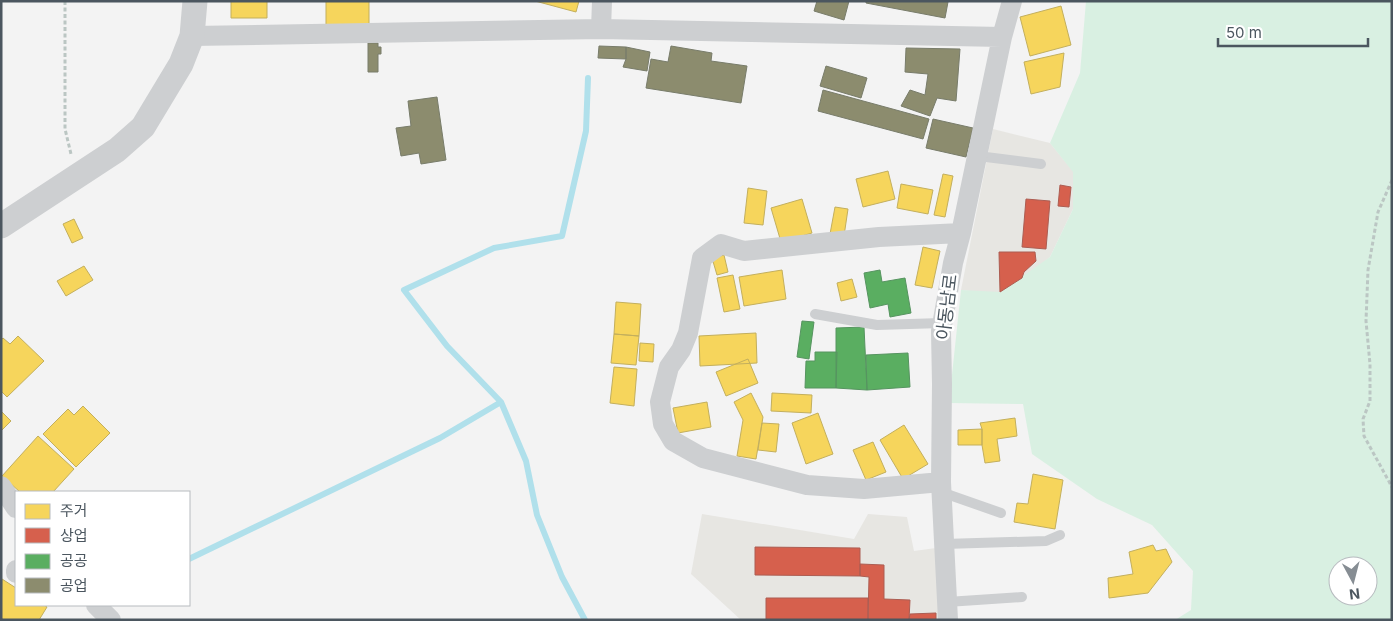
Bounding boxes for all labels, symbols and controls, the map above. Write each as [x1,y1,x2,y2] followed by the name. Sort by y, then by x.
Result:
[1218,15,1368,47] scale bar
[1226,23,1262,42] text: 50 m
[932,273,961,341] street label: 아동남로
[15,491,190,606] legend
[60,501,88,520] text: 주거
[60,526,88,545] text: 상업
[60,551,88,570] text: 공공
[1328,556,1378,606] north arrow
[60,576,88,595] text: 공업
[1348,585,1361,603] text: N

